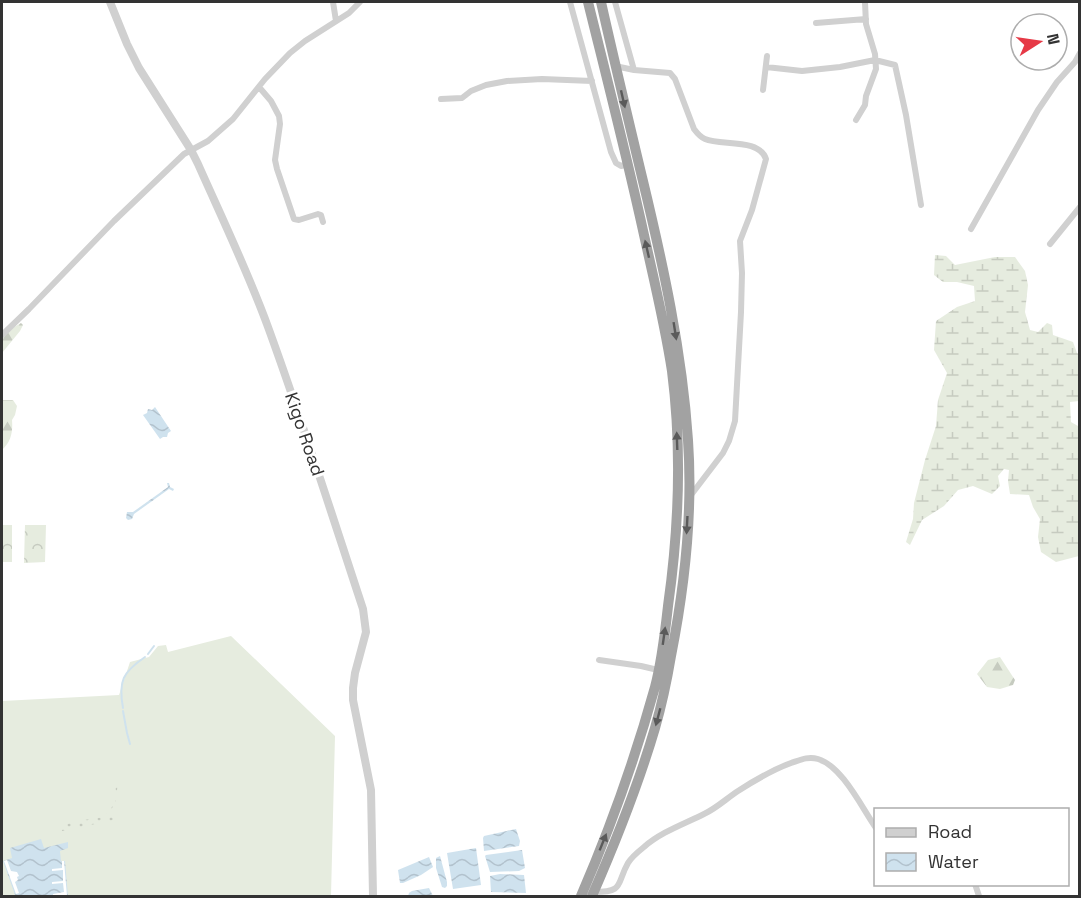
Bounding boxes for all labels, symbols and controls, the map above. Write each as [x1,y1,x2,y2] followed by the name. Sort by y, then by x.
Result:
[1009,12,1069,72] north arrow
[1042,32,1065,46] text: N
[619,90,629,109] one-way arrow
[642,240,652,258] one-way arrow
[671,321,680,340] one-way arrow
[280,389,330,479] street label: Kigo Road
[673,432,682,451] one-way arrow
[683,515,692,534] one-way arrow
[660,626,669,645] one-way arrow
[653,708,662,726] one-way arrow
[874,808,1069,886] legend
[928,820,972,843] text: Road
[599,833,608,851] one-way arrow
[928,850,979,873] text: Water

